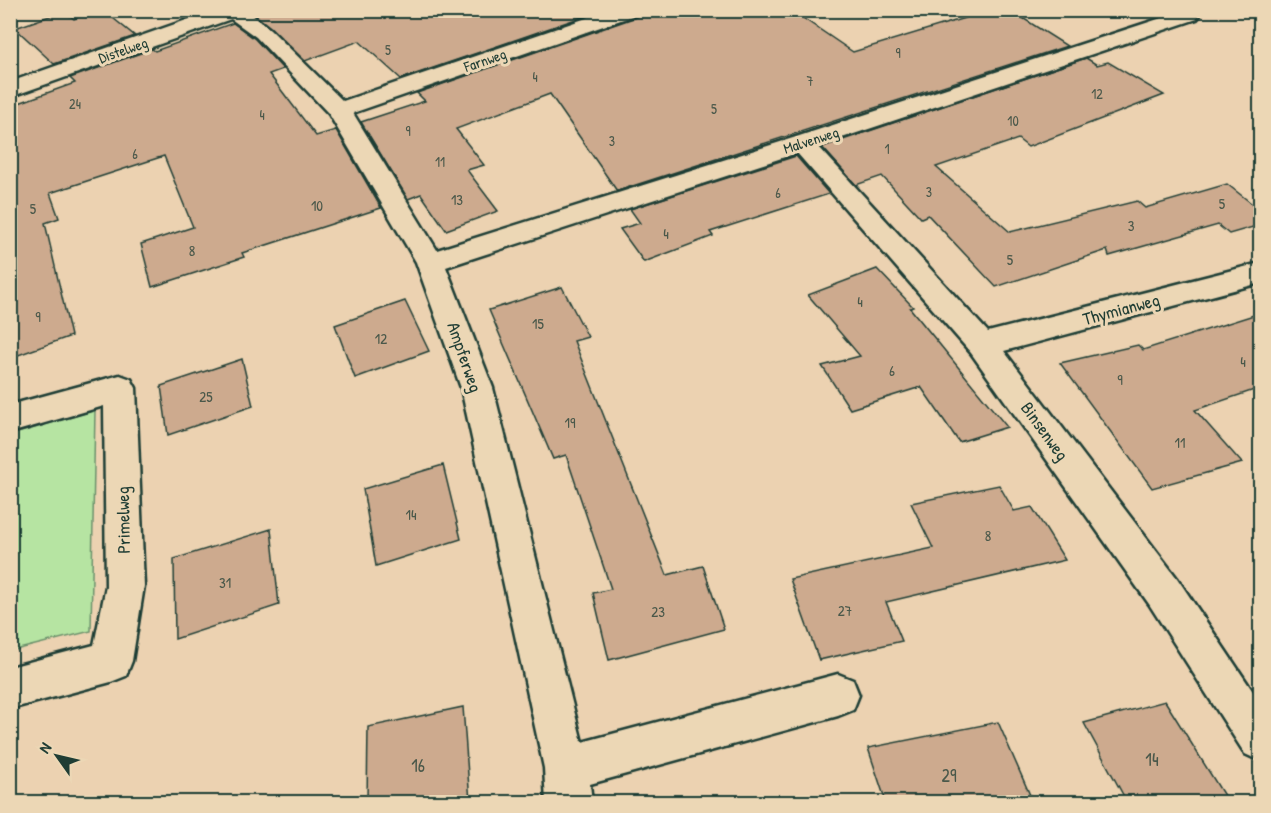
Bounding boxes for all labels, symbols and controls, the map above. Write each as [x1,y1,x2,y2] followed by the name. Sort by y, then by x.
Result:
[95,32,151,68] street label: Distelweg
[385,40,391,59] house number: 5
[460,43,509,77] street label: Farnweg
[895,43,901,62] house number: 9
[532,67,538,86] house number: 4
[807,71,814,90] house number: 7
[1091,84,1103,103] house number: 12
[69,94,81,113] house number: 24
[711,99,717,118] house number: 5
[259,105,265,124] house number: 4
[1007,111,1019,130] house number: 10
[405,121,411,140] house number: 9
[781,121,842,159] street label: Malvenweg
[609,131,615,150] house number: 3
[884,139,890,158] house number: 1
[132,144,138,163] house number: 6
[435,152,445,171] house number: 11
[926,182,932,201] house number: 3
[775,183,781,202] house number: 6
[451,189,463,210] house number: 13
[1219,193,1226,214] house number: 5
[311,195,323,216] house number: 10
[30,198,37,219] house number: 5
[1128,215,1135,236] house number: 3
[663,223,669,244] house number: 4
[189,240,195,261] house number: 8
[1007,249,1014,270] house number: 5
[1080,287,1162,331] street label: Thymianweg
[857,291,863,312] house number: 4
[35,306,41,327] house number: 9
[532,313,545,334] house number: 15
[441,319,489,395] street label: Ampferweg
[375,328,387,349] house number: 12
[1240,351,1246,372] house number: 4
[889,360,895,381] house number: 6
[1117,369,1123,390] house number: 9
[199,386,213,407] house number: 25
[1015,397,1075,465] street label: Binsenweg
[565,412,576,433] house number: 19
[1175,432,1185,453] house number: 11
[110,486,136,554] street label: Primelweg
[405,504,417,525] house number: 14
[985,525,991,546] house number: 8
[219,572,231,593] house number: 31
[838,600,852,621] house number: 27
[651,601,665,622] house number: 23
[27,726,87,786] north arrow
[33,738,56,757] text: N
[1145,747,1159,772] house number: 14
[411,753,425,778] house number: 16
[941,763,957,788] house number: 29

